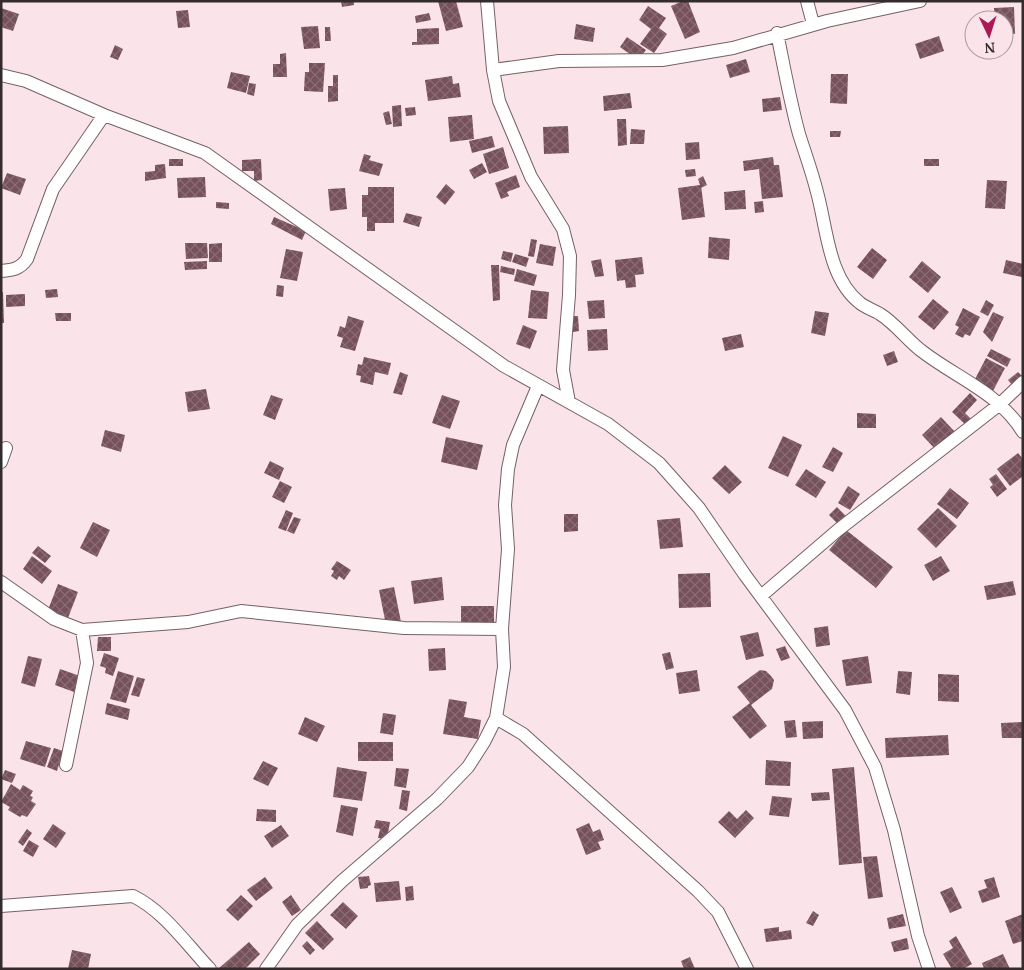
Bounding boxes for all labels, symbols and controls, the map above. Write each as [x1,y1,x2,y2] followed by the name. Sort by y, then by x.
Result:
[964,10,1014,60] north arrow
[984,39,996,58] text: N

